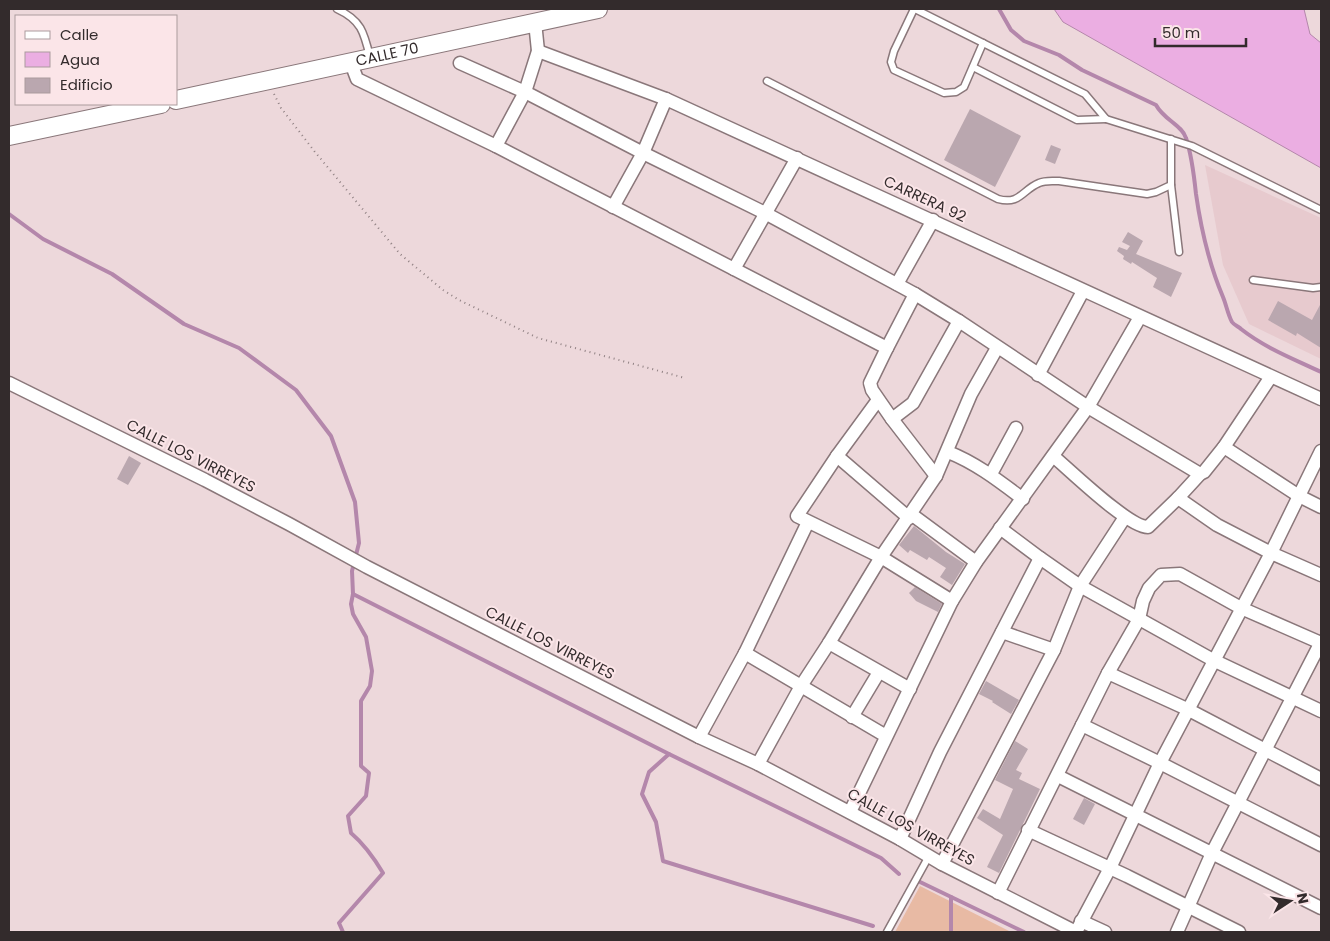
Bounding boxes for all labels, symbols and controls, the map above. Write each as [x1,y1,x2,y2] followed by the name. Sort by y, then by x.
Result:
[15,15,178,105] legend
[1155,15,1246,47] scale bar
[1162,22,1200,43] text: 50 m
[60,24,98,45] text: Calle
[354,37,421,71] street label: CALLE 70
[60,49,100,70] text: Agua
[60,74,113,95] text: Edificio
[880,170,970,227] street label: CARRERA 92
[123,414,259,497] street label: CALLE LOS VIRREYES
[482,601,618,684] street label: CALLE LOS VIRREYES
[844,783,979,870] street label: CALLE LOS VIRREYES
[1265,876,1315,926] north arrow
[1292,891,1314,906] text: N

